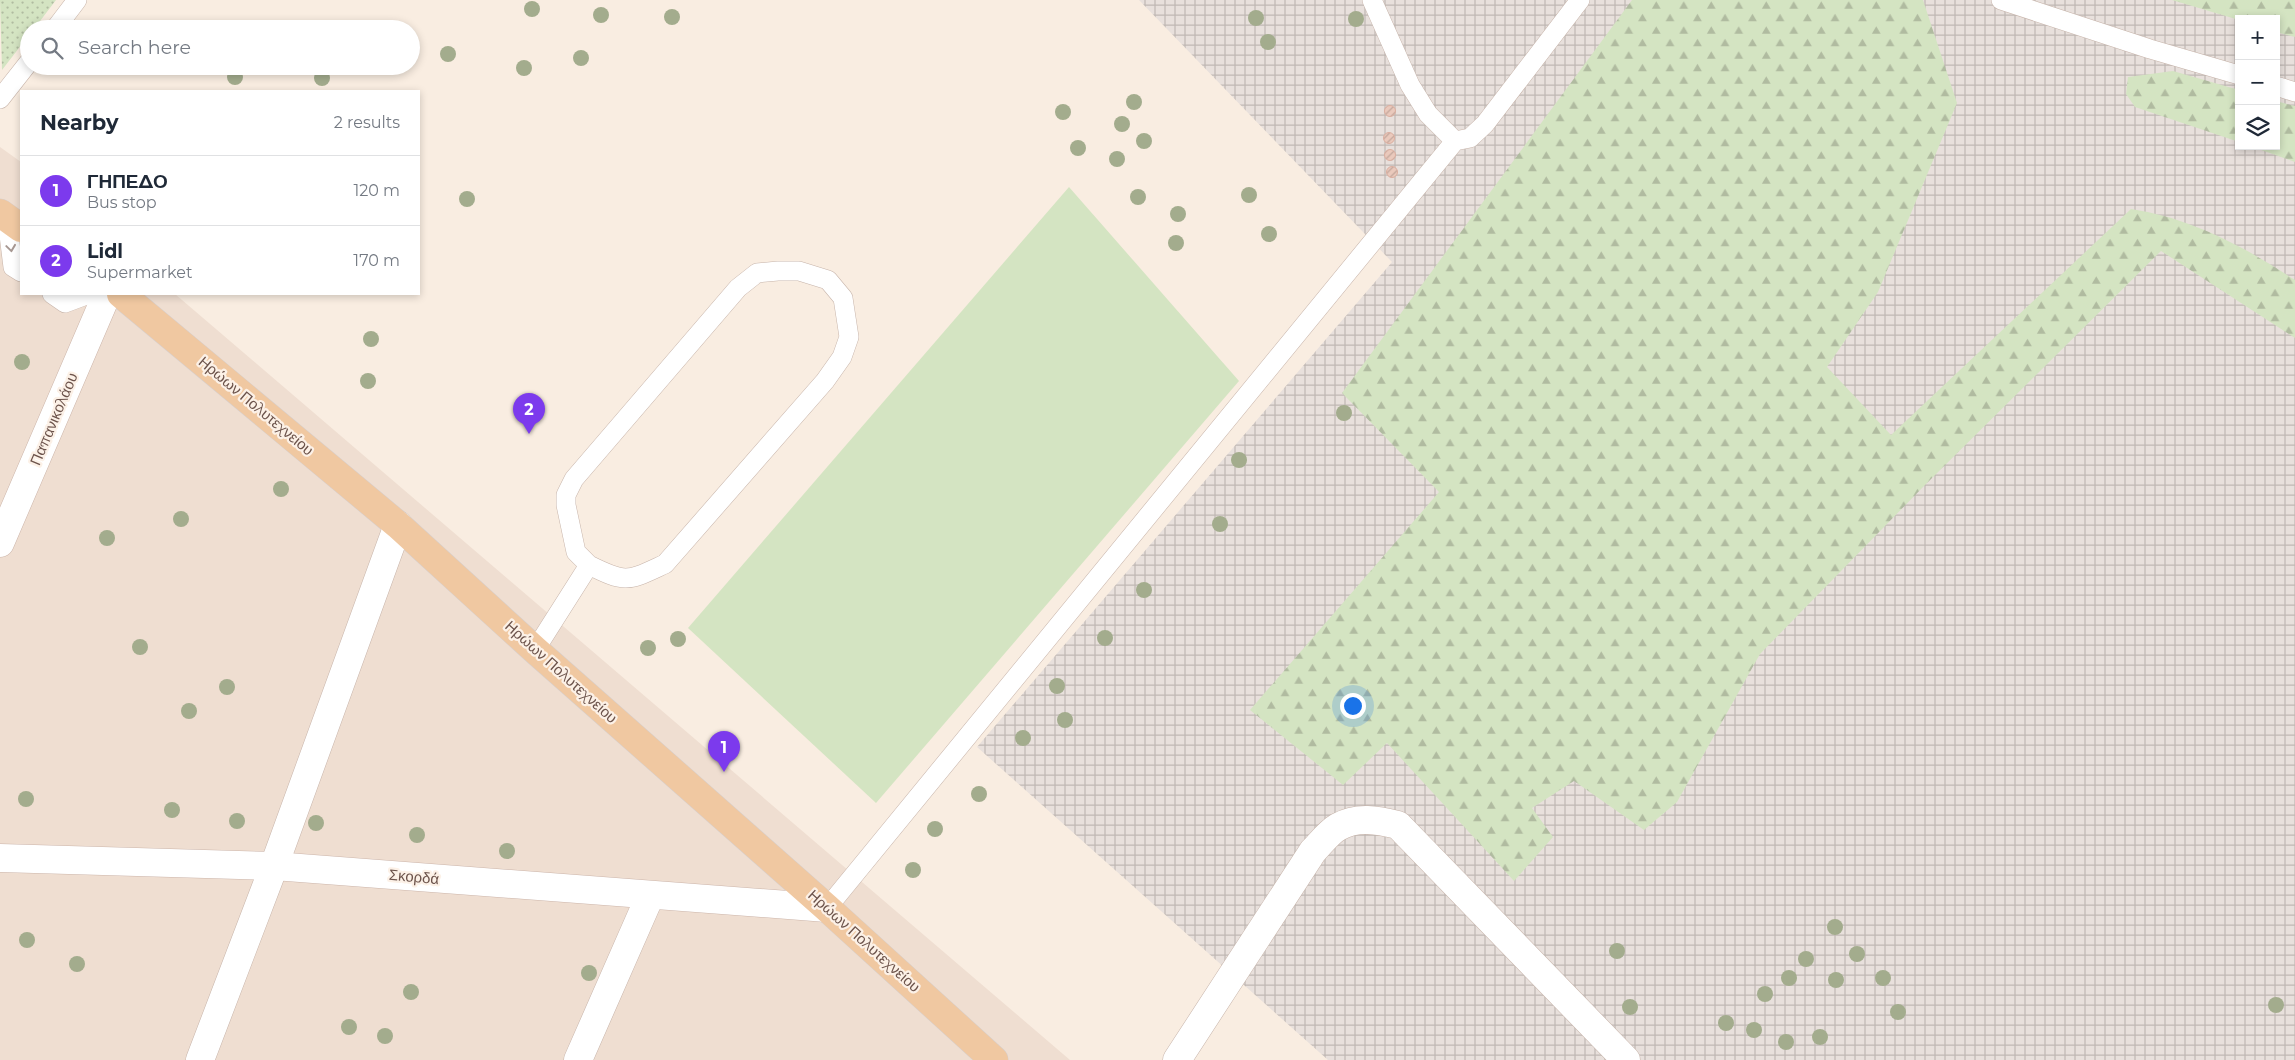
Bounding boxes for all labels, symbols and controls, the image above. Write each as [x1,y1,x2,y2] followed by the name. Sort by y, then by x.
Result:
[2235,15,2280,150] map controls
[2235,15,2280,60] button: +
[20,20,420,75] search box
[38,34,66,62] icon: search
[78,36,191,59] text: Search here
[2235,60,2280,105] button: −
[2235,105,2280,150] button: layers
[40,110,119,135] text: Nearby
[334,113,400,132] text: 2 results
[87,170,168,193] text: ΓΗΠΕΔΟ
[53,181,59,200] text: 1
[353,181,400,200] text: 120 m
[87,193,157,212] text: Bus stop
[87,240,123,263] text: Lidl
[5,244,16,252] one-way arrow
[51,251,61,270] text: 2
[353,251,400,270] text: 170 m
[87,263,193,282] text: Supermarket
[195,352,318,459] street label: Ηρώων Πολυτεχνείου
[25,370,82,468] street label: Παπανικολάου
[513,393,545,434] pin: 2
[501,616,621,727] street label: Ηρώων Πολυτεχνείου
[1340,693,1366,719] your location
[708,731,740,772] pin: 1
[388,865,440,888] street label: Σκορδά
[804,885,924,996] street label: Ηρώων Πολυτεχνείου

